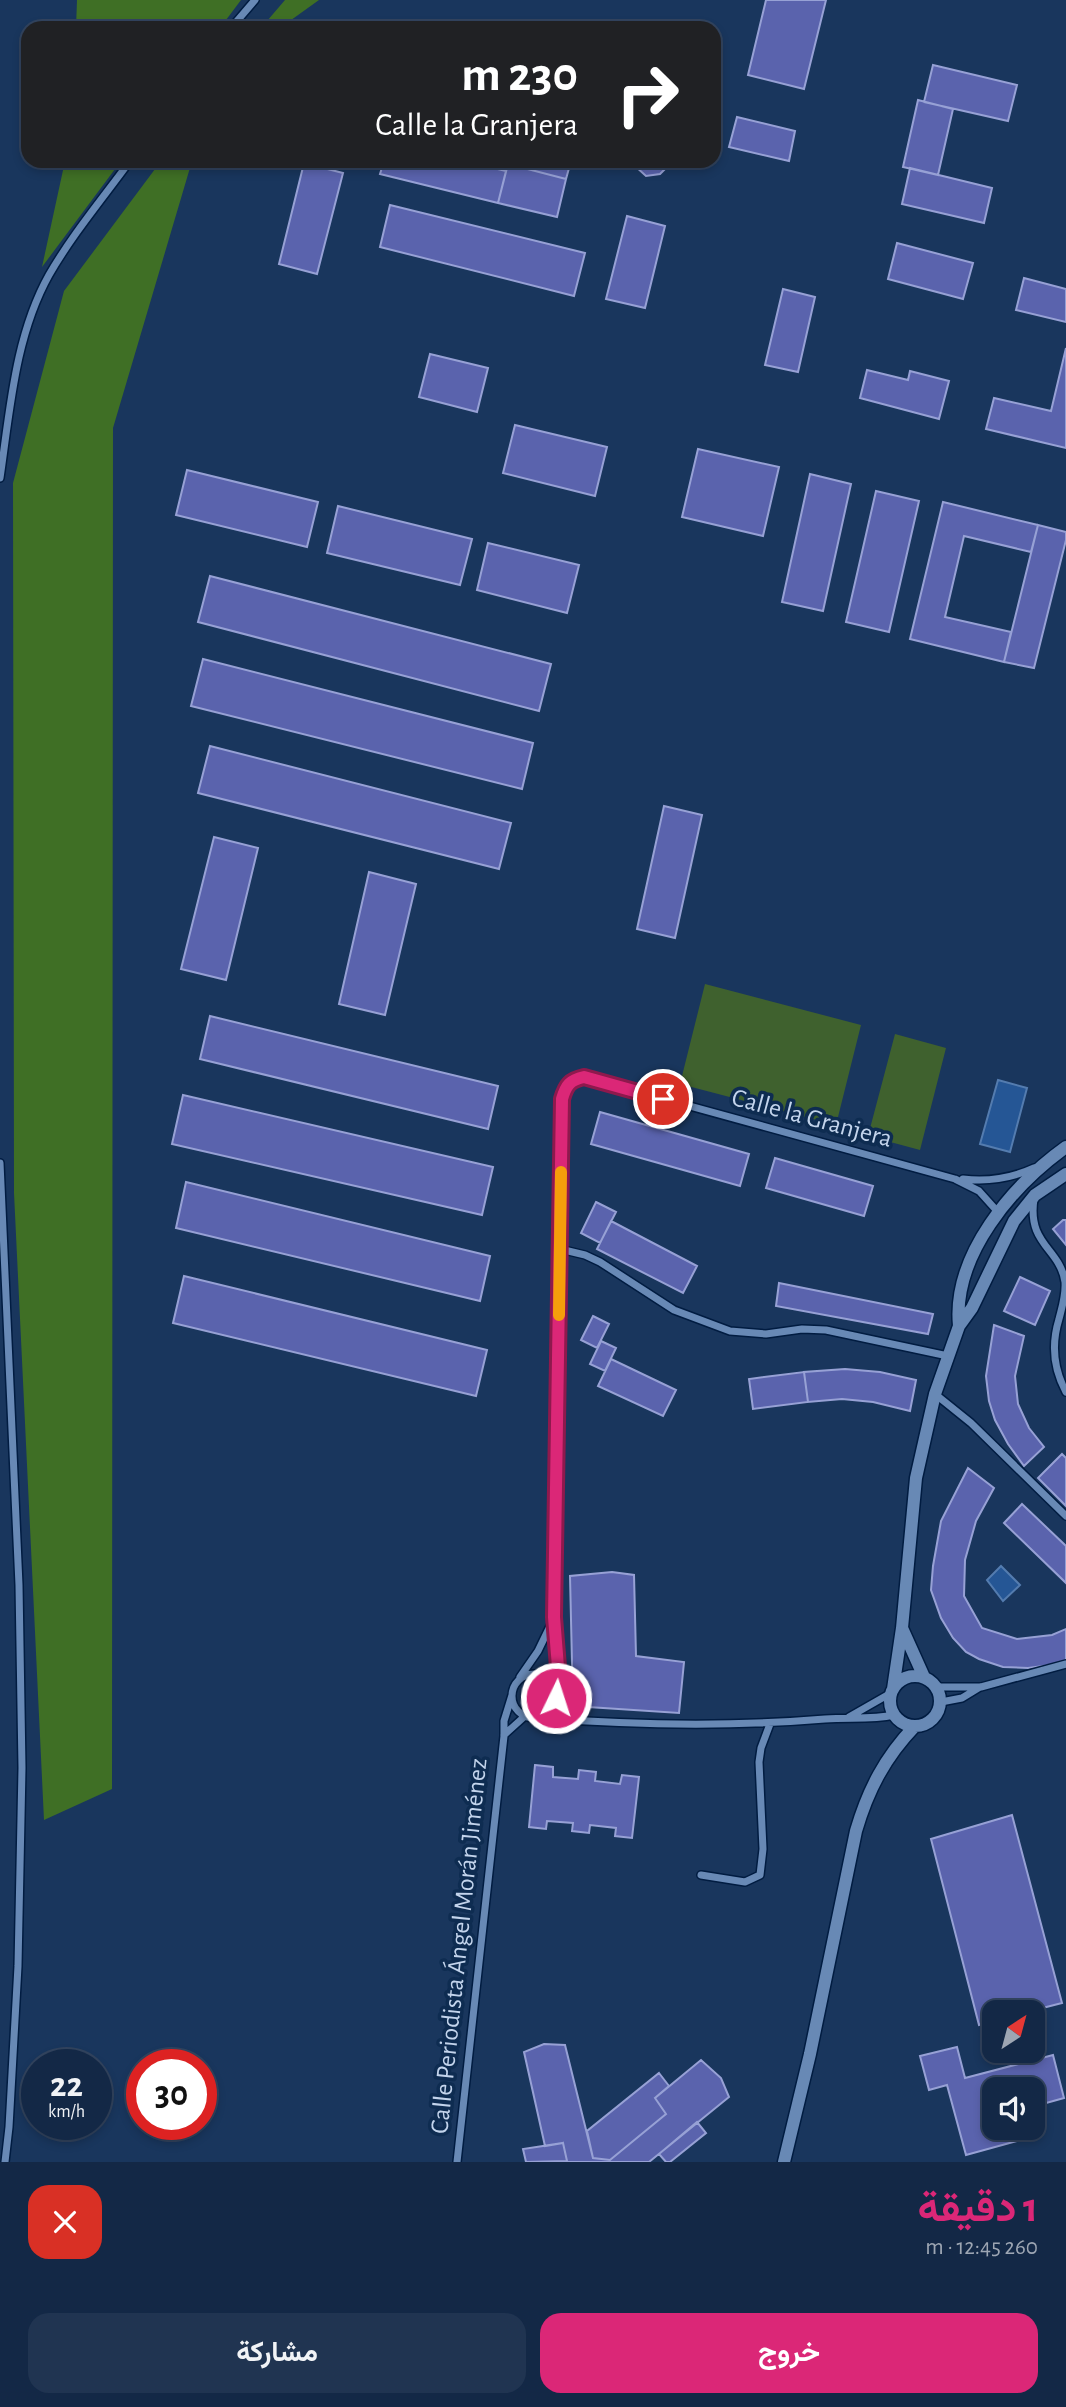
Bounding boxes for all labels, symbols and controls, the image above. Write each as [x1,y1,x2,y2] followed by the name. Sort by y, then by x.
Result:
[602,49,693,140] icon: right
[461,51,578,100] text: 230 m
[375,109,578,141] text: Calle la Granjera
[633,1069,693,1129] pin
[644,1080,682,1118] icon: arrive
[729,1084,895,1152] street label: Calle la Granjera
[519,1661,593,1735] position arrow
[424,1757,492,2135] street label: Calle Periodista Ángel Morán Jiménez
[982,2000,1045,2063] north arrow
[982,2000,1045,2140] map controls
[126,2049,217,2140] speed limit sign: 30
[50,2068,83,2103] text: 22
[982,2077,1045,2140] button: sound
[48,2103,85,2121] text: km/h
[28,2185,102,2259] button: close
[918,2187,1038,2229] text: 1 دقيقة
[925,2236,1038,2259] text: 260 m · 12:45
[28,2313,526,2393] button: مشاركة
[540,2313,1038,2393] button: خروج

